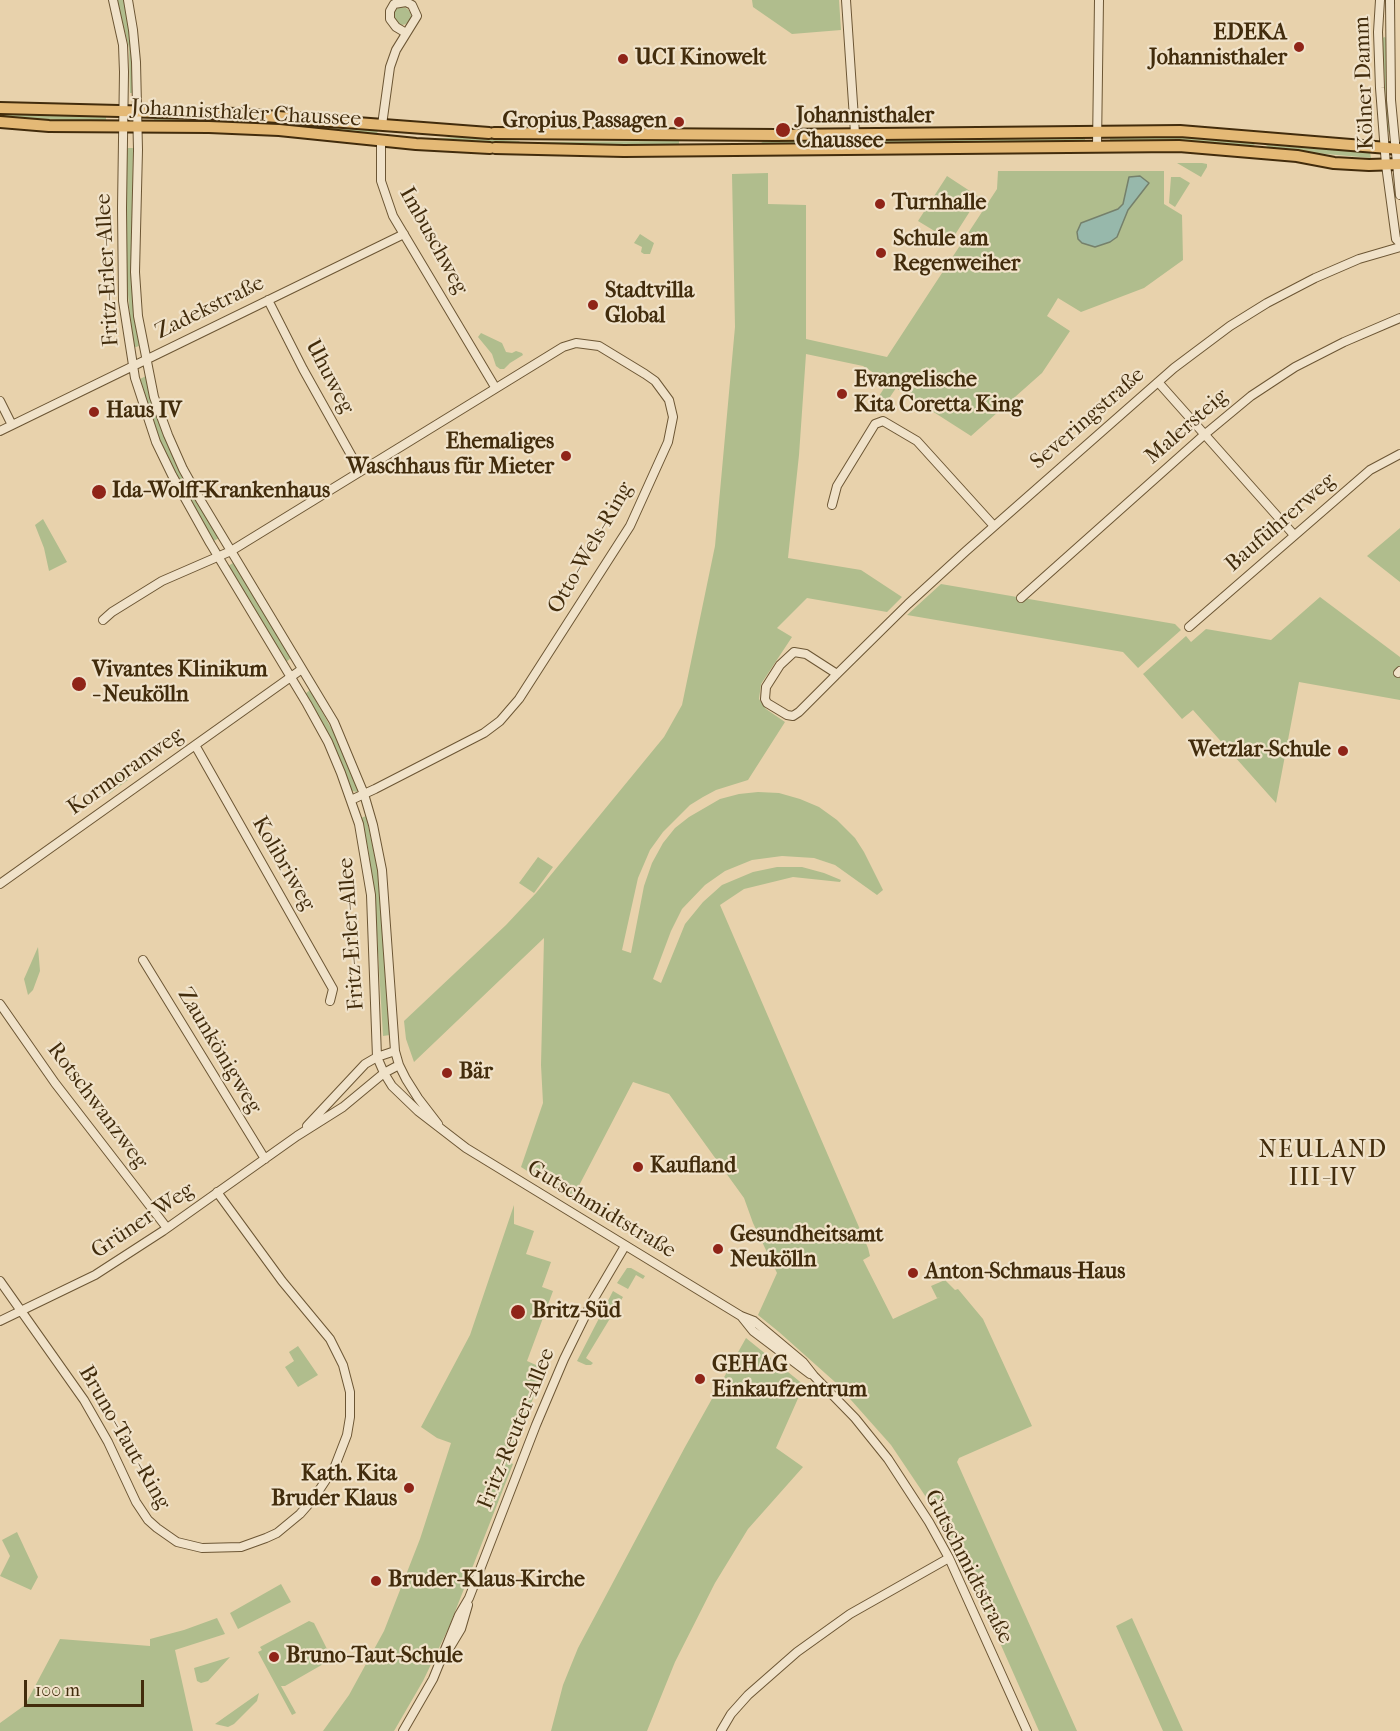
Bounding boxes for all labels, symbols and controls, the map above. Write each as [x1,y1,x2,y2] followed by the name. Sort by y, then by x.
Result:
[1349,16,1381,150] street label: Kölner Damm
[1149,21,1287,72] place label: EDEKA Johannisthaler
[1292,40,1306,54] marker: EDEKA Johannisthaler
[635,46,766,72] place label: UCI Kinowelt
[616,52,630,66] marker: UCI Kinowelt
[130,95,362,133] street label: Johannisthaler Chaussee
[796,104,934,156] place label: Johannisthaler Chaussee
[503,109,667,135] place label: Gropius Passagen
[672,115,686,129] marker: Gropius Passagen
[774,121,792,139] marker: Johannisthaler Chaussee
[393,183,473,299] street label: Imbuschweg
[892,191,986,217] place label: Turnhalle
[91,193,125,347] street label: Fritz-Erler-Allee
[873,197,887,211] marker: Turnhalle
[893,227,1020,278] place label: Schule am Regenweiher
[874,246,888,260] marker: Schule am Regenweiher
[151,270,269,346] street label: Zadekstraße
[605,279,694,330] place label: Stadtvilla Global
[586,298,600,312] marker: Stadtvilla Global
[299,335,359,419] street label: Uhuweg
[1026,362,1150,476] street label: Severingstraße
[854,368,1023,420] place label: Evangelische Kita Coretta King
[1140,384,1234,470] street label: Malersteig
[835,387,849,401] marker: Evangelische Kita Coretta King
[106,399,182,425] place label: Haus IV
[87,405,101,419] marker: Haus IV
[347,430,554,482] place label: Ehemaliges Waschhaus für Mieter
[559,449,573,463] marker: Ehemaliges Waschhaus für Mieter
[1221,468,1341,578] street label: Bauführerweg
[543,477,639,619] street label: Otto-Wels-Ring
[112,479,330,505] place label: Ida-Wolff-Krankenhaus
[90,483,108,501] marker: Ida-Wolff-Krankenhaus
[92,658,267,710] place label: Vivantes Klinikum - Neukölln
[70,675,88,693] marker: Vivantes Klinikum - Neukölln
[63,722,189,822] street label: Kormoranweg
[1189,738,1331,764] place label: Wetzlar-Schule
[1336,744,1350,758] marker: Wetzlar-Schule
[245,812,321,916] street label: Kolibriweg
[333,857,371,1011] street label: Fritz-Erler-Allee
[171,983,267,1119] street label: Zaunkönigweg
[41,1038,153,1174] street label: Rotschwanzweg
[459,1060,493,1086] place label: Bär
[440,1066,454,1080] marker: Bär
[1259,1137,1387,1193] district label: NEULAND III-IV
[650,1154,736,1180] place label: Kaufland
[522,1155,680,1265] street label: Gutschmidtstraße
[631,1160,645,1174] marker: Kaufland
[87,1177,199,1265] street label: Grüner Weg
[730,1223,883,1274] place label: Gesundheitsamt Neukölln
[711,1242,725,1256] marker: Gesundheitsamt Neukölln
[925,1260,1125,1286] place label: Anton-Schmaus-Haus
[906,1266,920,1280] marker: Anton-Schmaus-Haus
[532,1299,621,1325] place label: Britz-Süd
[509,1303,527,1321] marker: Britz-Süd
[473,1345,561,1513] street label: Fritz-Reuter-Allee
[712,1353,867,1404] place label: GEHAG Einkaufzentrum
[72,1361,176,1515] street label: Bruno-Taut-Ring
[693,1372,707,1386] marker: GEHAG Einkaufzentrum
[271,1462,397,1514] place label: Kath. Kita Bruder Klaus
[402,1481,416,1495] marker: Kath. Kita Bruder Klaus
[918,1486,1018,1648] street label: Gutschmidtstraße
[388,1568,585,1594] place label: Bruder-Klaus-Kirche
[369,1574,383,1588] marker: Bruder-Klaus-Kirche
[286,1644,463,1670] place label: Bruno-Taut-Schule
[267,1650,281,1664] marker: Bruno-Taut-Schule
[27,1668,147,1706] scale bar
[35,1680,80,1701] text: 100 m

